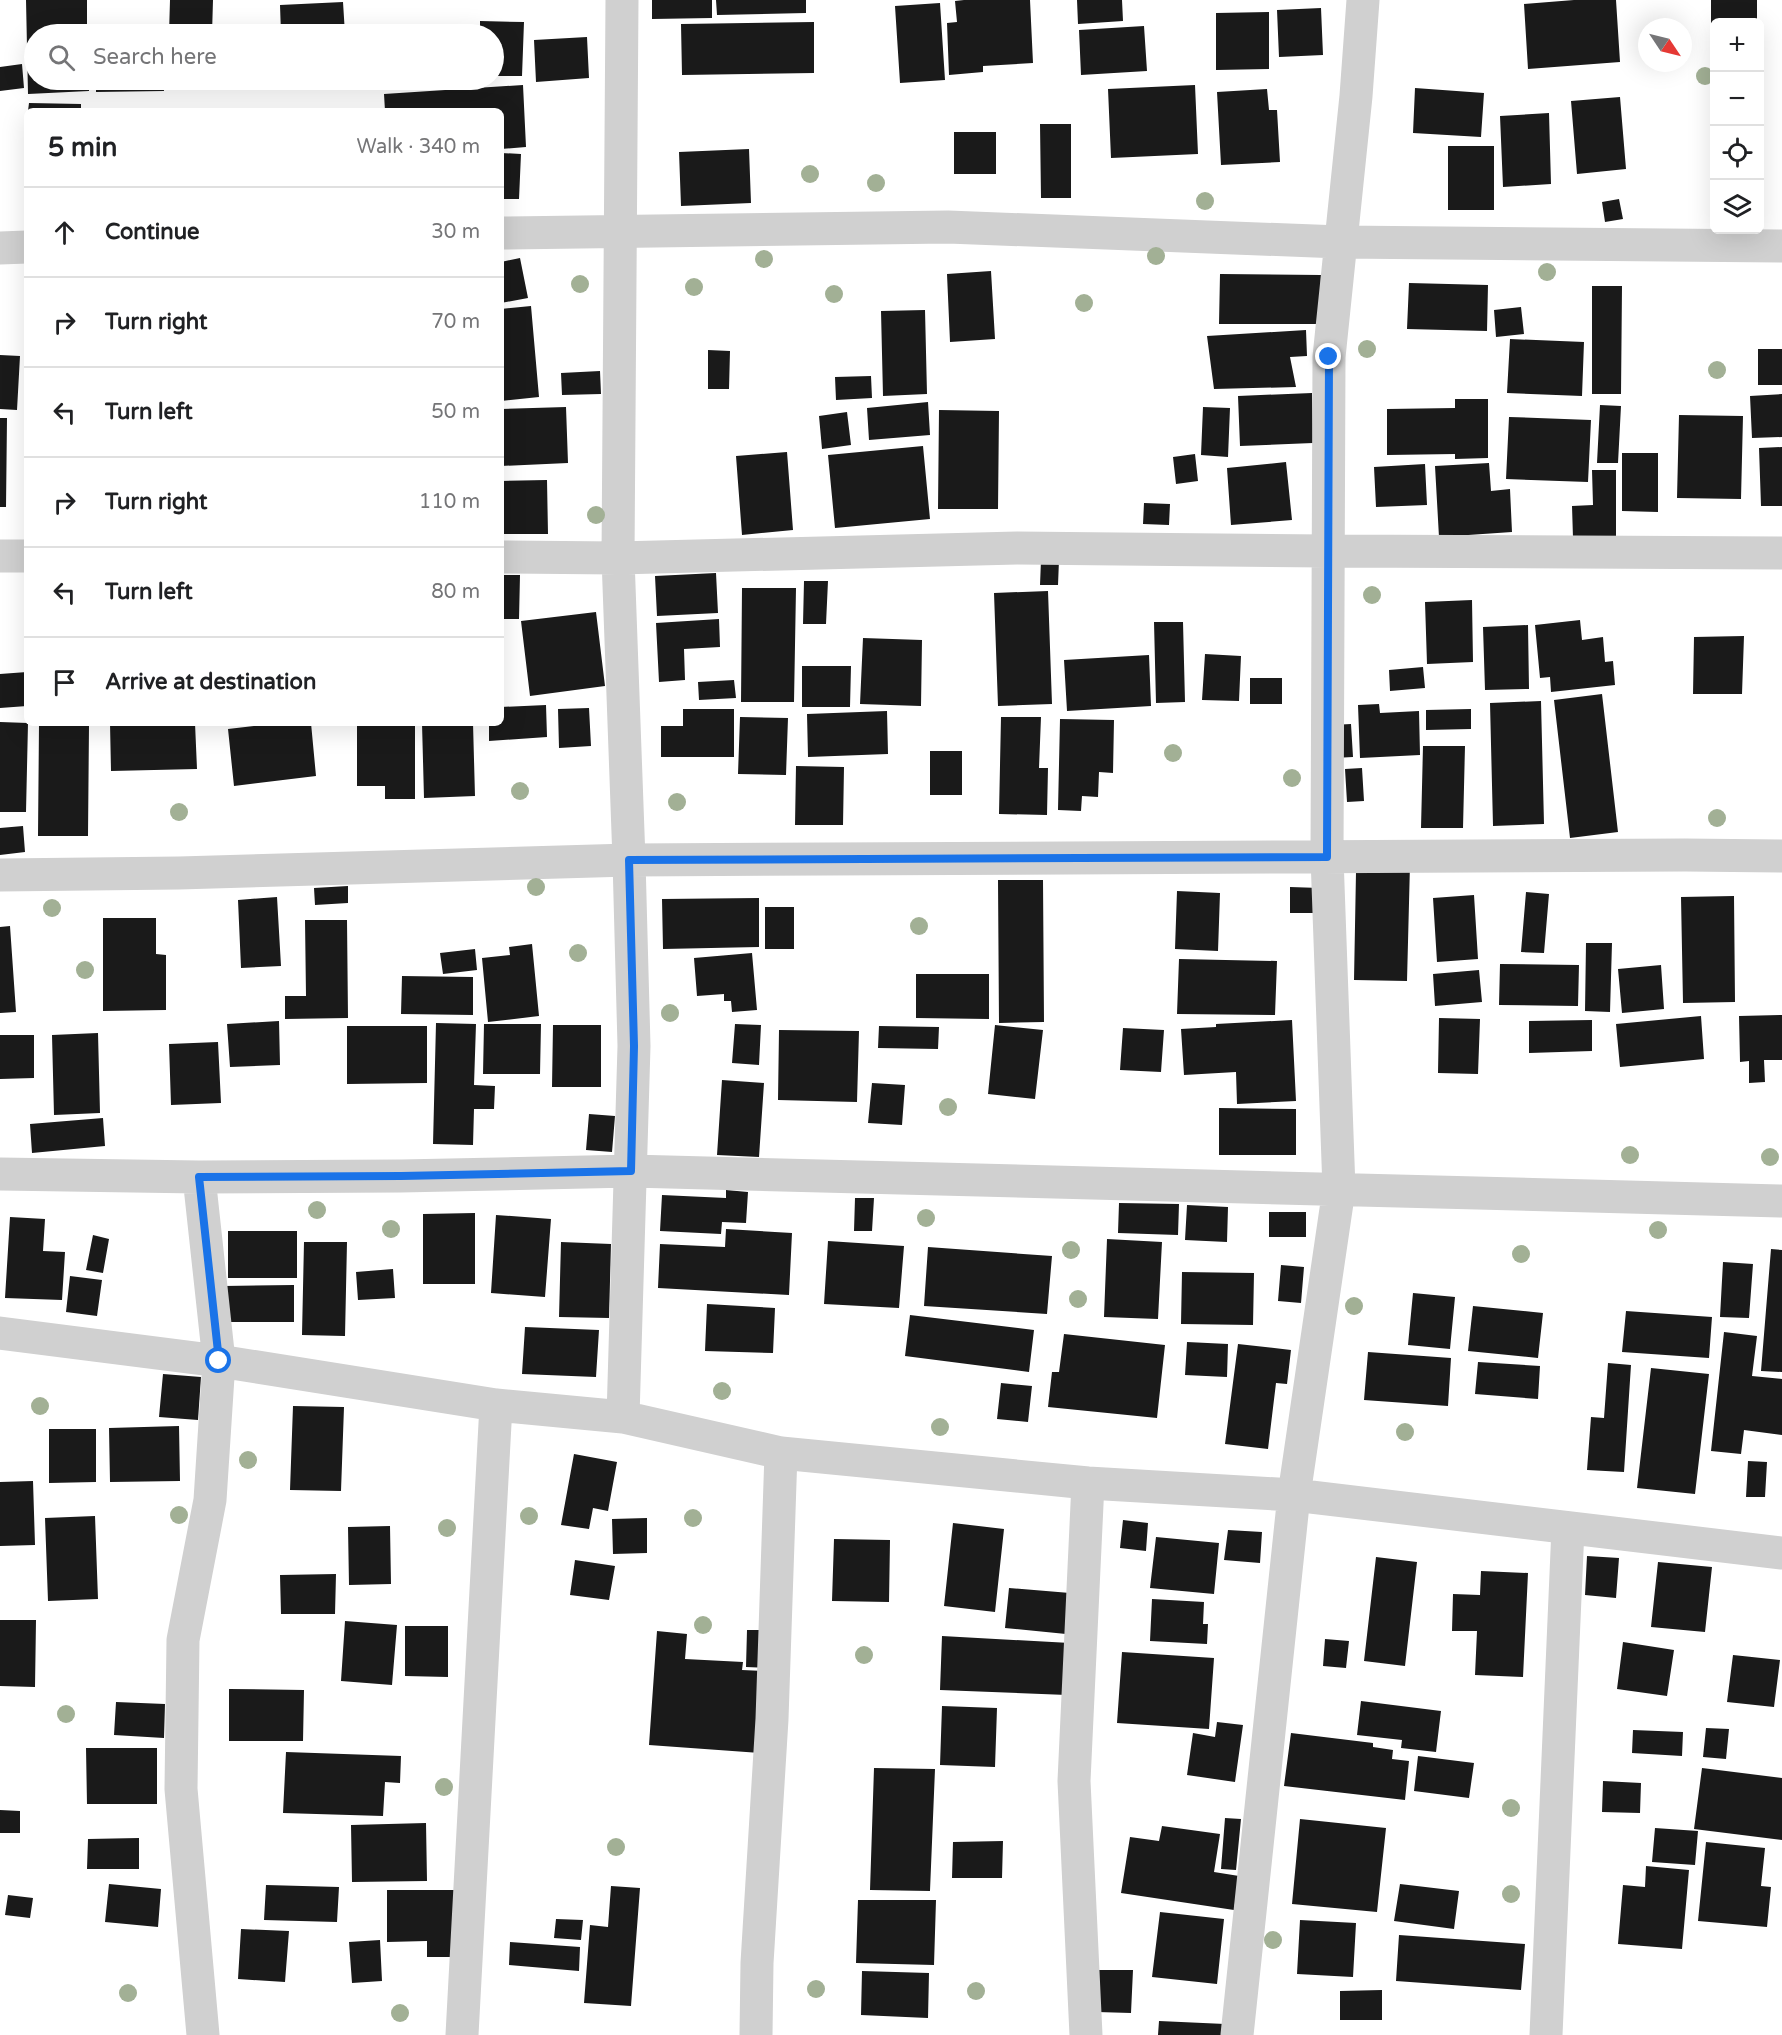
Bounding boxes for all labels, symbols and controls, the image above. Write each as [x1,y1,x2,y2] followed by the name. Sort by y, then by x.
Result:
[1638,18,1692,72] north arrow
[1710,18,1764,234] map controls
[1710,18,1764,72] button: +
[24,24,504,90] search box
[45,41,78,74] icon: search
[93,44,217,70] text: Search here
[1710,72,1764,126] button: −
[1710,126,1764,180] button: locate
[48,132,117,163] text: 5 min
[357,135,480,159] text: Walk · 340 m
[1710,180,1764,234] button: layers
[48,216,81,249] icon: ahead
[105,219,200,245] text: Continue
[431,220,480,244] text: 30 m
[48,306,81,339] icon: right
[105,309,207,335] text: Turn right
[431,310,480,334] text: 70 m
[1315,343,1341,369] route end
[48,396,81,429] icon: left
[105,399,193,425] text: Turn left
[431,400,480,424] text: 50 m
[48,486,81,519] icon: right
[105,489,207,515] text: Turn right
[419,490,480,514] text: 110 m
[48,576,81,609] icon: left
[105,579,193,605] text: Turn left
[431,580,480,604] text: 80 m
[48,666,81,699] icon: arrive
[105,669,316,695] text: Arrive at destination
[205,1347,231,1373] route start

